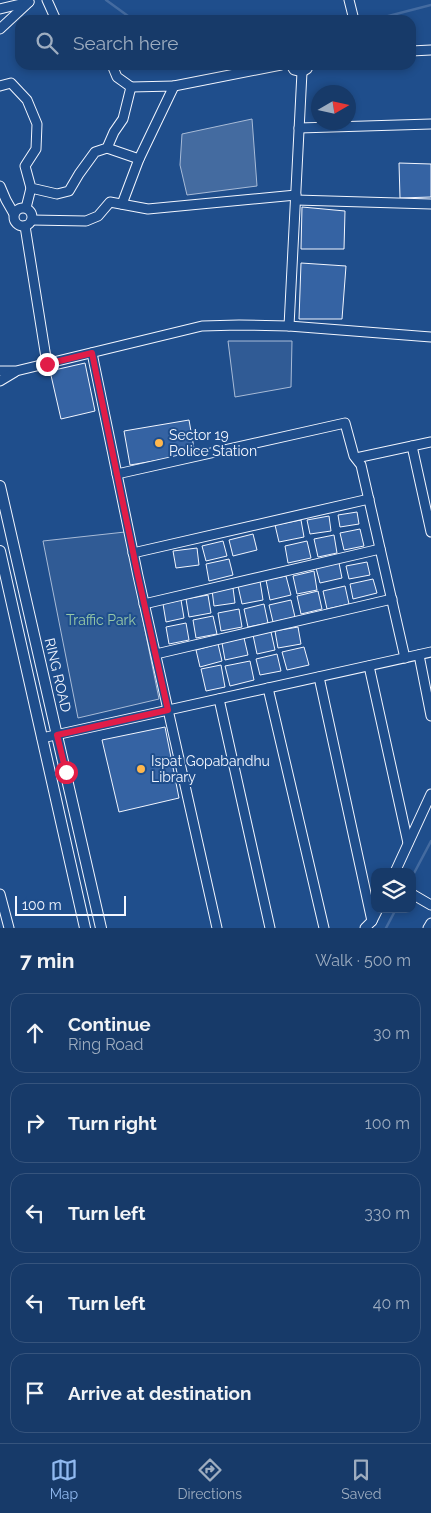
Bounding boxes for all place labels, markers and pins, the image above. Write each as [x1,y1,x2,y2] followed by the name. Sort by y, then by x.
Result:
[169,427,257,459] place label: Sector 19 Police Station
[153,437,165,449] marker: Sector 19 Police Station
[151,753,270,785] place label: Ispat Gopabandhu Library
[135,763,147,775] marker: Ispat Gopabandhu Library

